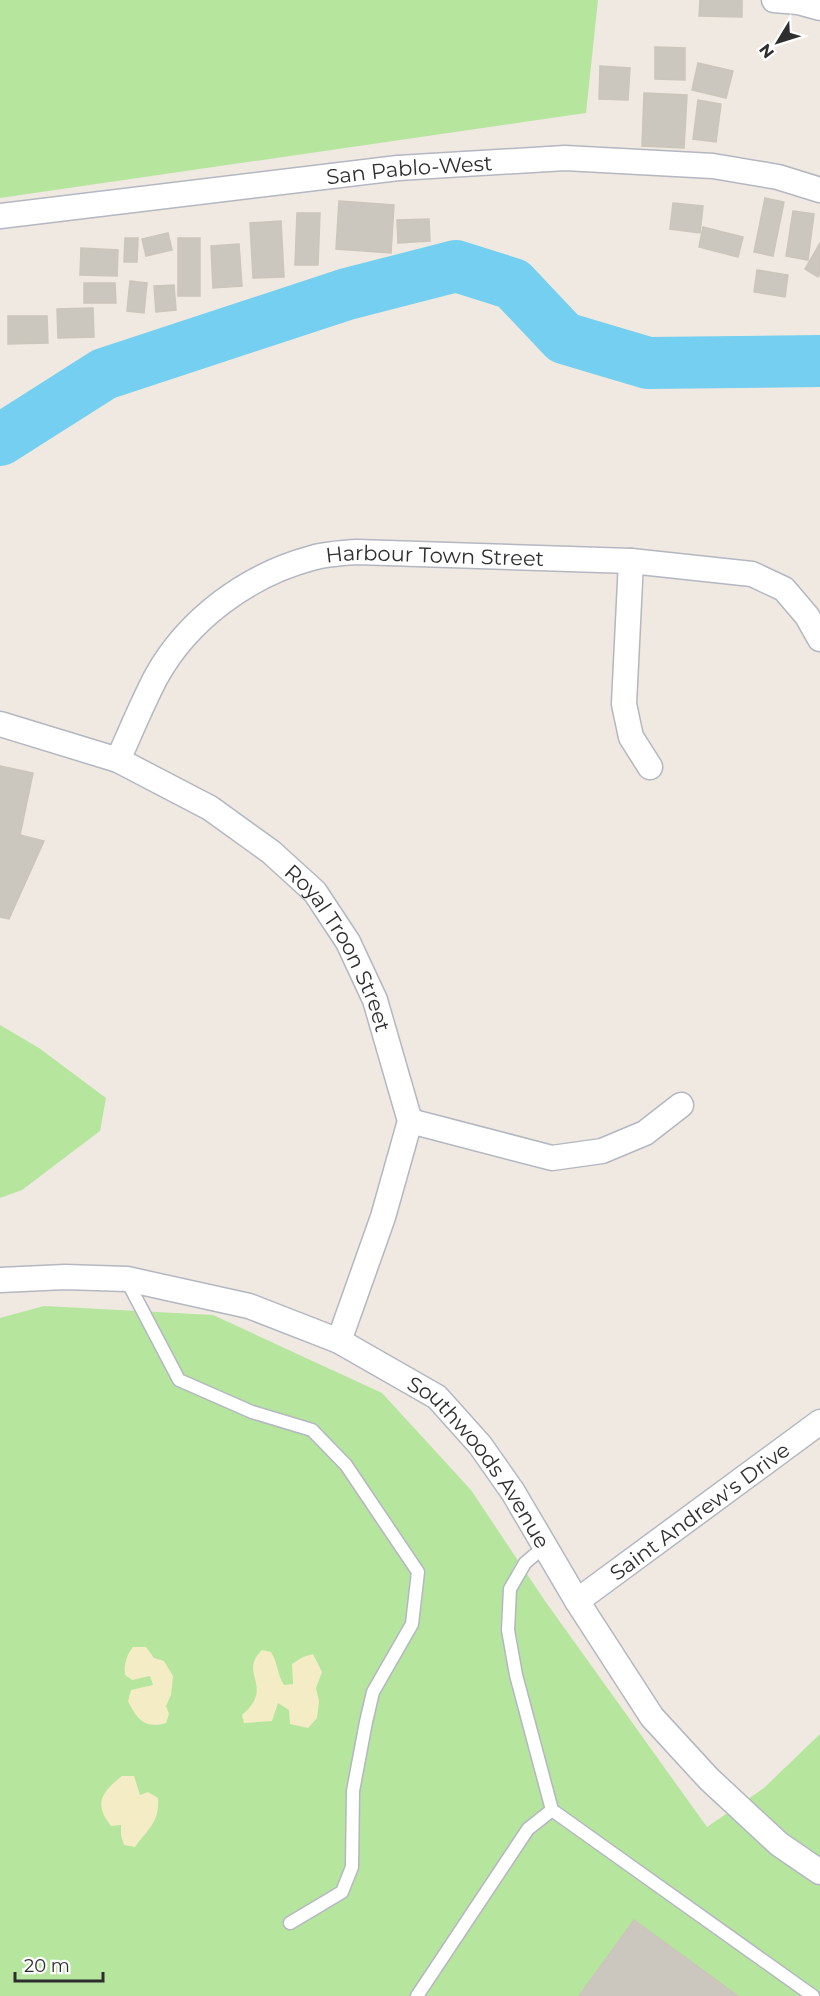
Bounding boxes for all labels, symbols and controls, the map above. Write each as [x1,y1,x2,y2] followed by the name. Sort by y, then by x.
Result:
[748,12,808,72] north arrow
[755,40,778,62] text: N
[325,150,493,189] street label: San Pablo-West
[324,539,545,571] street label: Harbour Town Street
[280,859,396,1035] street label: Royal Troon Street
[403,1370,556,1553] street label: Southwoods Avenue
[605,1436,794,1585] street label: Saint Andrew's Drive
[15,1945,104,1983] scale bar
[24,1955,70,1977] text: 20 m

